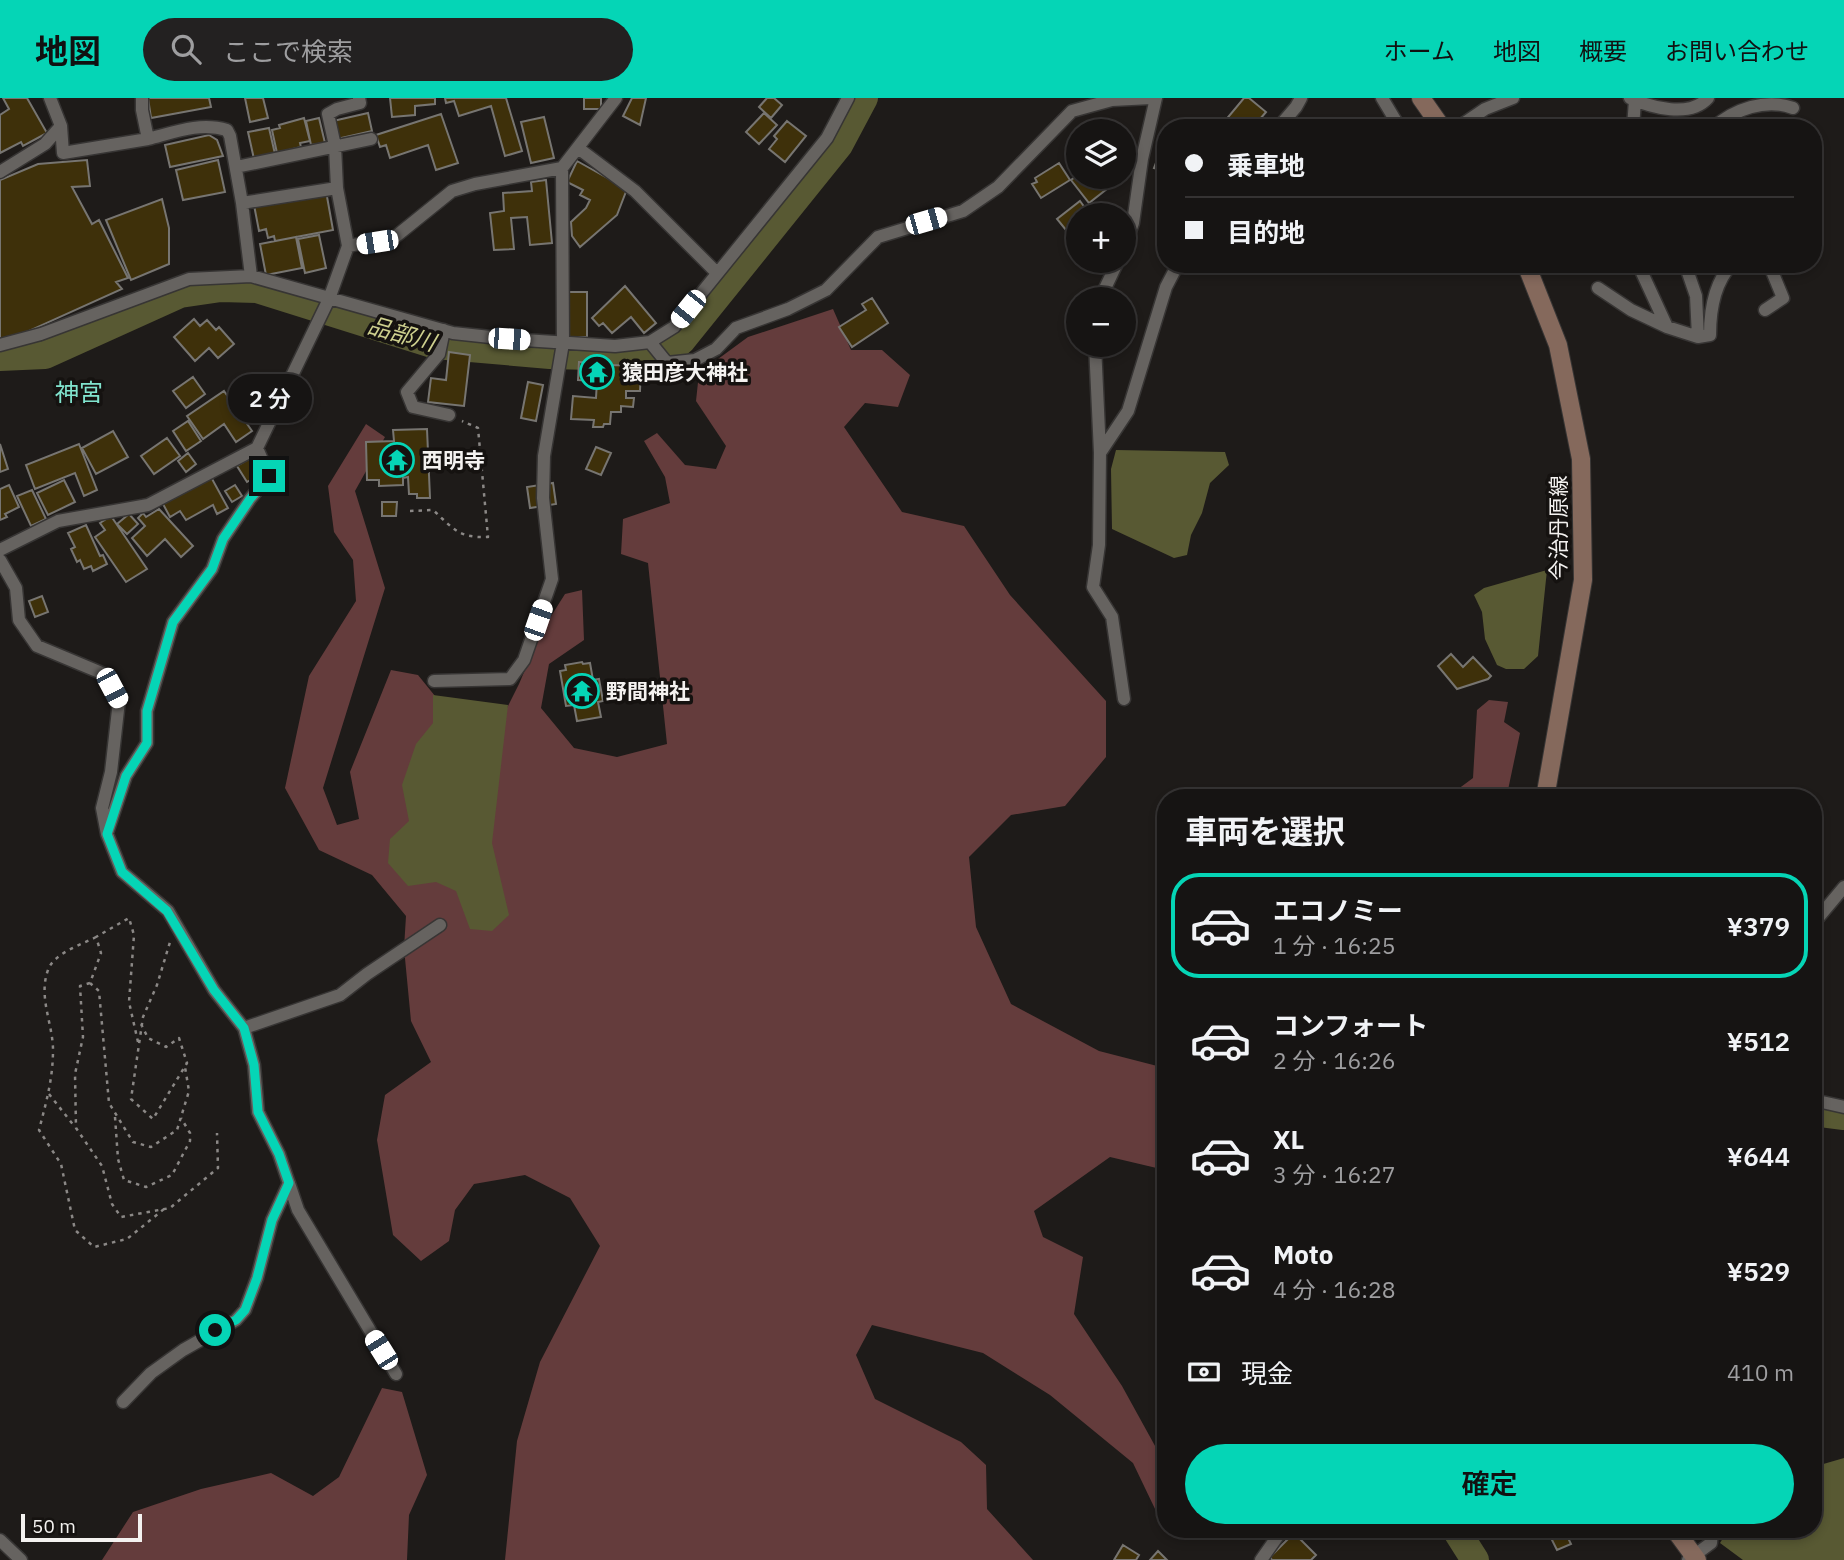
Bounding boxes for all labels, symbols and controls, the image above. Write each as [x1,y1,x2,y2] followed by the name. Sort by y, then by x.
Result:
[143,18,633,81] search box
[35,29,101,72] text: 地図
[167,30,205,68] icon: search
[223,34,353,68] text: ここで検索
[1384,35,1455,67] text: ホーム
[1493,35,1541,67] text: 地図
[1579,35,1627,67] text: 概要
[1665,35,1809,67] text: お問い合わせ
[1066,119,1136,357] map controls
[1066,119,1136,189] button: layers
[1227,148,1305,182] text: 乗車地
[1066,203,1136,273] button: +
[903,205,950,237] car
[1227,215,1305,249] text: 目的地
[355,228,400,256] car
[667,286,710,332] car
[1066,287,1136,357] button: −
[365,309,442,358] water label: 品部川
[488,327,531,351] car
[578,353,616,391] temple icon: 猿田彦大神社
[622,358,748,386] place label: 猿田彦大神社
[227,374,311,424] callout: 2 分
[55,376,103,408] district label: 神宮
[249,383,291,413] text: 2 分
[378,441,416,479] temple icon: 西明寺
[422,446,485,474] place label: 西明寺
[253,460,285,492] route end
[1544,476,1572,581] street label: 今治丹原線
[522,597,555,643] car
[93,665,132,711] car
[563,672,601,710] temple icon: 野間神社
[606,677,690,705] place label: 野間神社
[1185,810,1345,852] text: 車両を選択
[1273,893,1403,927] text: エコノミー
[1189,894,1252,957] icon: car
[1727,909,1790,943] text: ¥379
[1273,930,1396,960] text: 1 分 · 16:25
[1273,1008,1428,1042] text: コンフォート
[1189,1009,1252,1072] icon: car
[1727,1024,1790,1058] text: ¥512
[1273,1045,1396,1075] text: 2 分 · 16:26
[1273,1122,1304,1156] text: XL
[1189,1124,1252,1187] icon: car
[1727,1139,1790,1173] text: ¥644
[1273,1159,1396,1189] text: 3 分 · 16:27
[1273,1237,1333,1271] text: Moto
[1189,1239,1252,1302] icon: car
[1727,1254,1790,1288] text: ¥529
[1273,1274,1396,1304] text: 4 分 · 16:28
[199,1314,231,1346] route start
[361,1327,402,1373] car
[1185,1353,1223,1391] icon: cash
[1241,1356,1293,1390] text: 現金
[1727,1357,1794,1387] text: 410 m
[1185,1444,1794,1524] button: 確定
[21,1511,142,1543] scale bar
[32,1514,76,1538] text: 50 m

